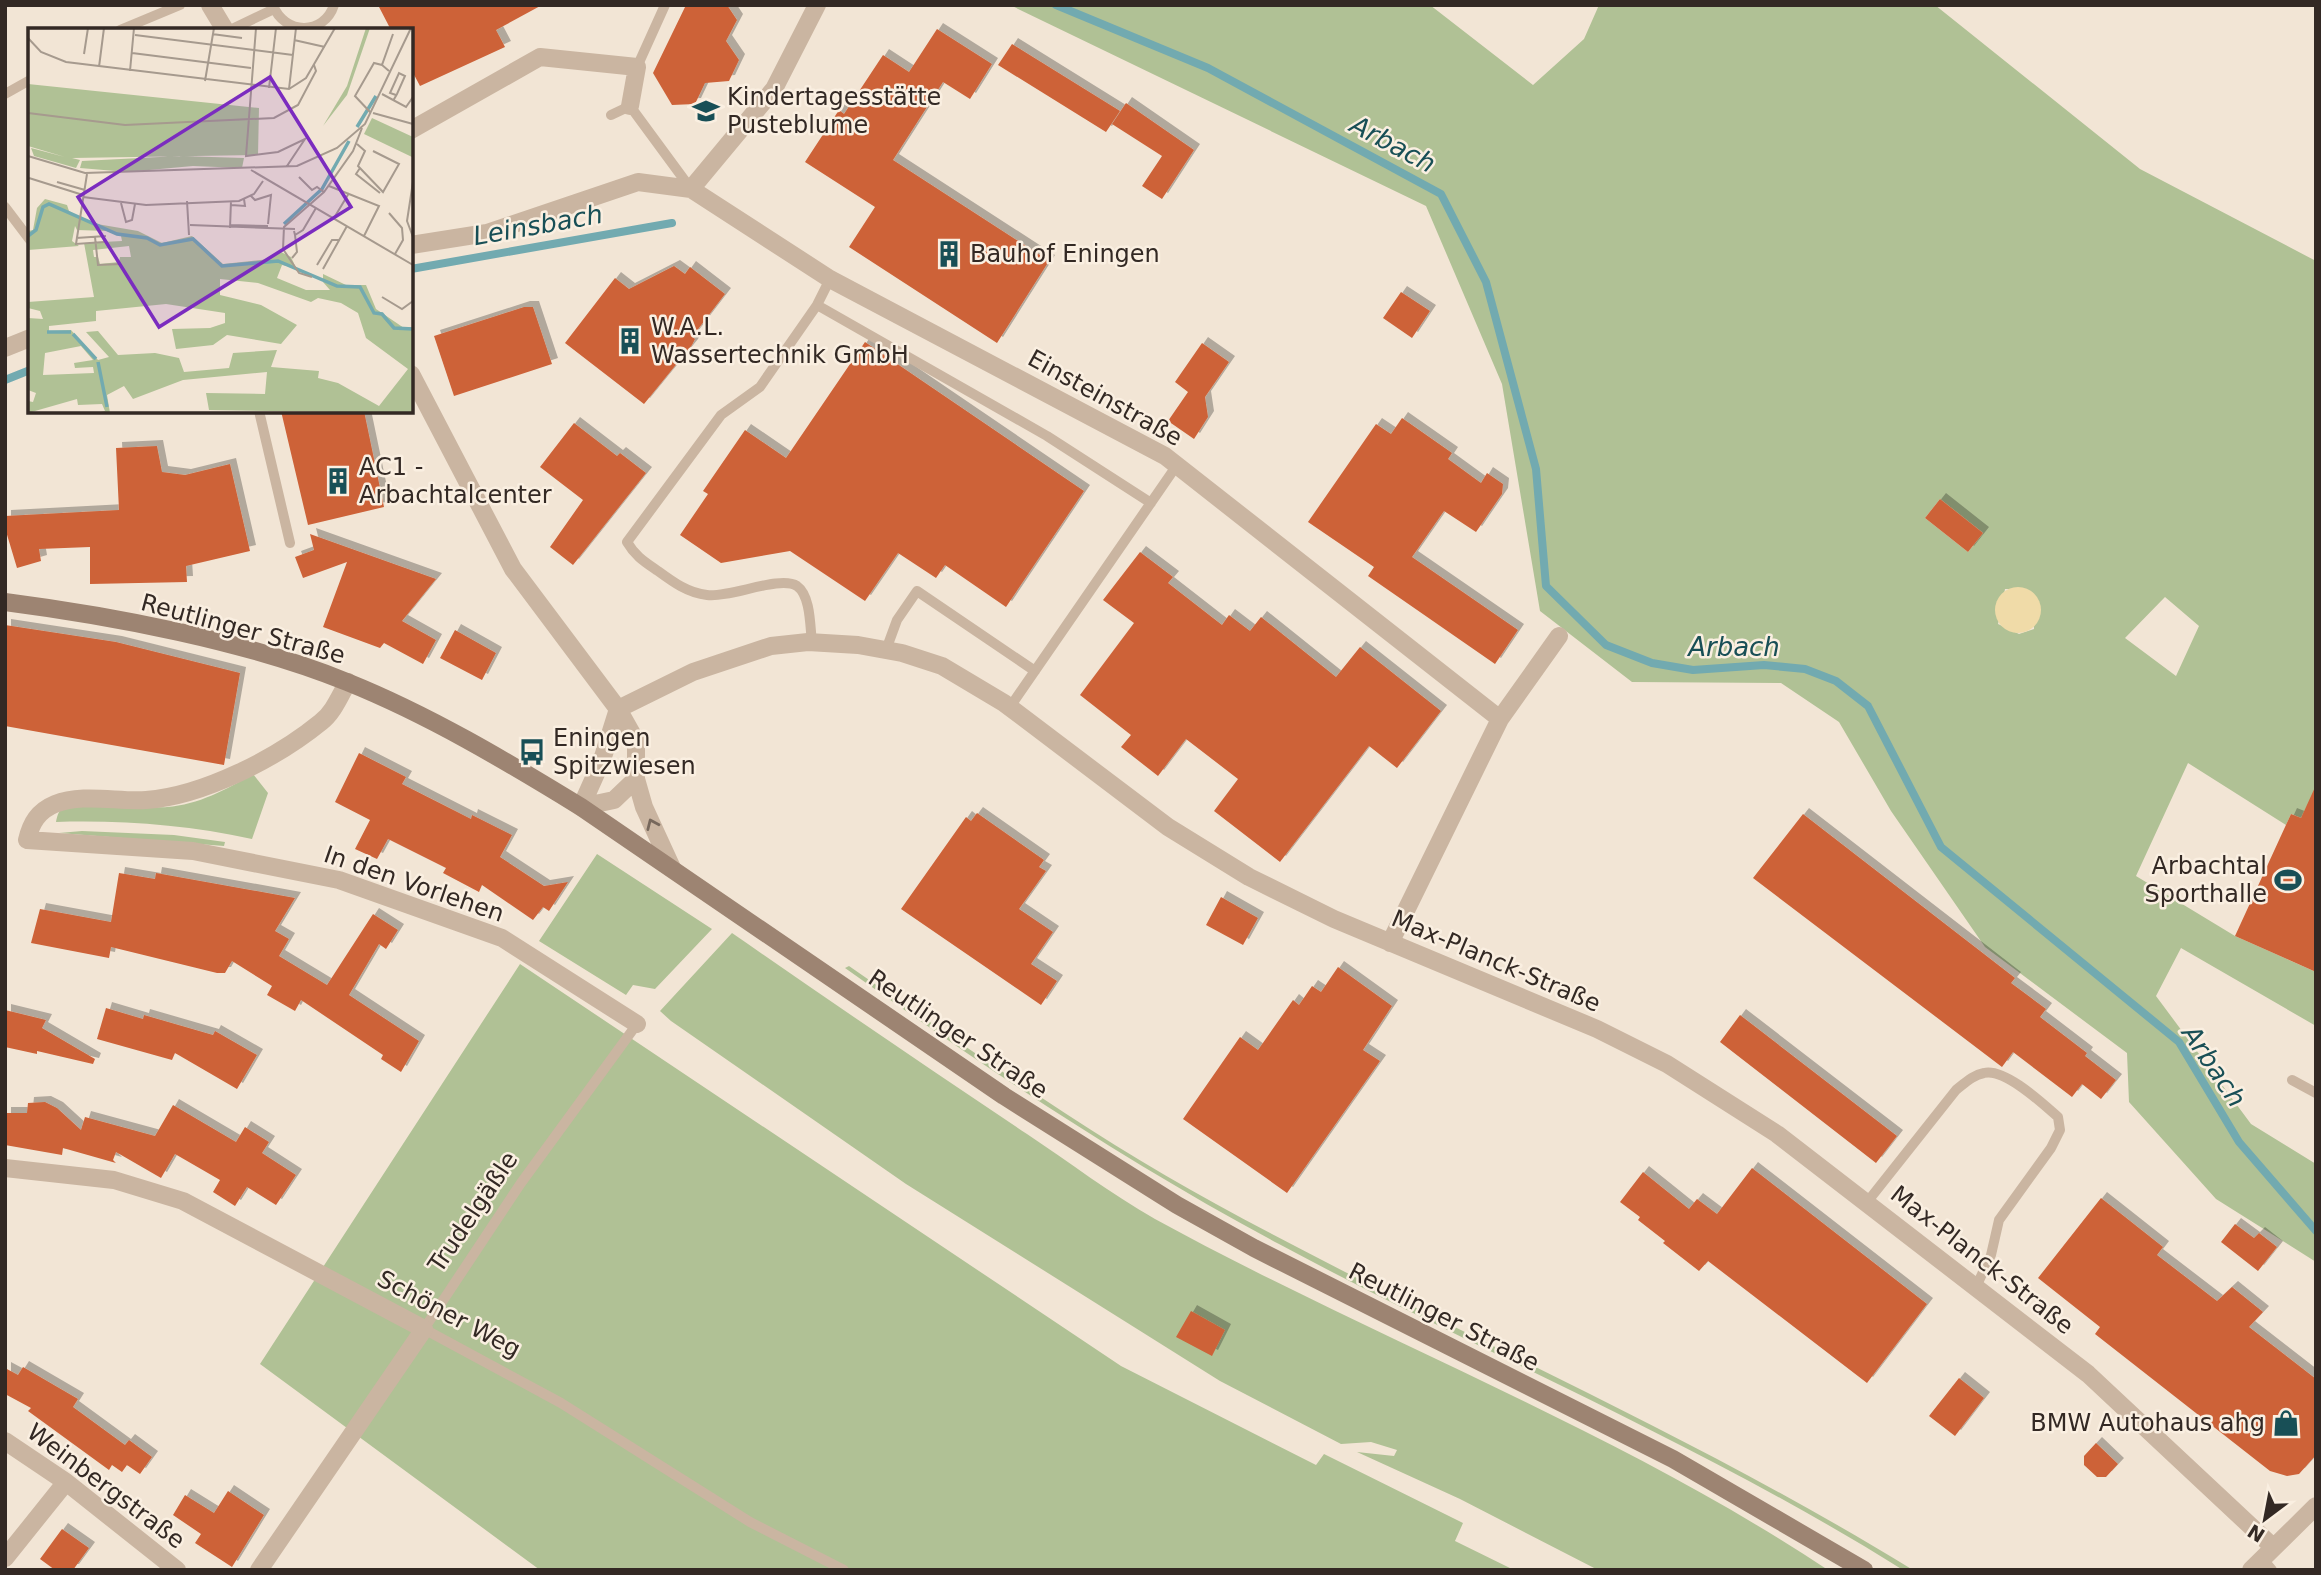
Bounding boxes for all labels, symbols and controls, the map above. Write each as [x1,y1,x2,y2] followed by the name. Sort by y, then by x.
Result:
[28,28,413,413] inset map
[727,83,941,139] place label: Kindertagesstätte Pusteblume
[691,96,721,126] school or university icon: Kindertagesstätte Pusteblume
[1344,108,1441,179] water label: Arbach
[471,199,605,251] water label: Leinsbach
[934,239,964,269] building icon: Bauhof Eningen
[970,240,1160,268] place label: Bauhof Eningen
[651,313,909,369] place label: W.A.L. Wassertechnik GmbH
[615,326,645,356] building icon: W.A.L. Wassertechnik GmbH
[1023,344,1187,452] street label: Einsteinstraße
[359,453,552,509] place label: AC1 - Arbachtalcenter
[323,466,353,496] building icon: AC1 - Arbachtalcenter
[138,588,348,670] street label: Reutlinger Straße
[1686,632,1780,662] water label: Arbach
[553,724,696,780] place label: Eningen Spitzwiesen
[517,737,547,767] bus stop icon: Eningen Spitzwiesen
[646,819,660,831] one-way arrow
[320,840,508,928] street label: In den Vorlehen
[2145,852,2267,908] place label: Arbachtal Sporthalle
[2273,865,2303,895] sports icon: Arbachtal Sporthalle
[1387,904,1605,1018] street label: Max-Planck-Straße
[863,964,1053,1104] street label: Reutlinger Straße
[2175,1018,2252,1112] water label: Arbach
[422,1146,524,1278] street label: Trudelgäßle
[1885,1180,2079,1340] street label: Max-Planck-Straße
[1344,1257,1544,1377] street label: Reutlinger Straße
[373,1265,525,1363] street label: Schöner Weg
[2271,1408,2301,1438] shop icon: BMW Autohaus ahg
[2030,1409,2265,1437] place label: BMW Autohaus ahg
[22,1418,190,1554] street label: Weinbergstraße
[2230,1484,2300,1554] north arrow
[2243,1520,2269,1547] text: N

